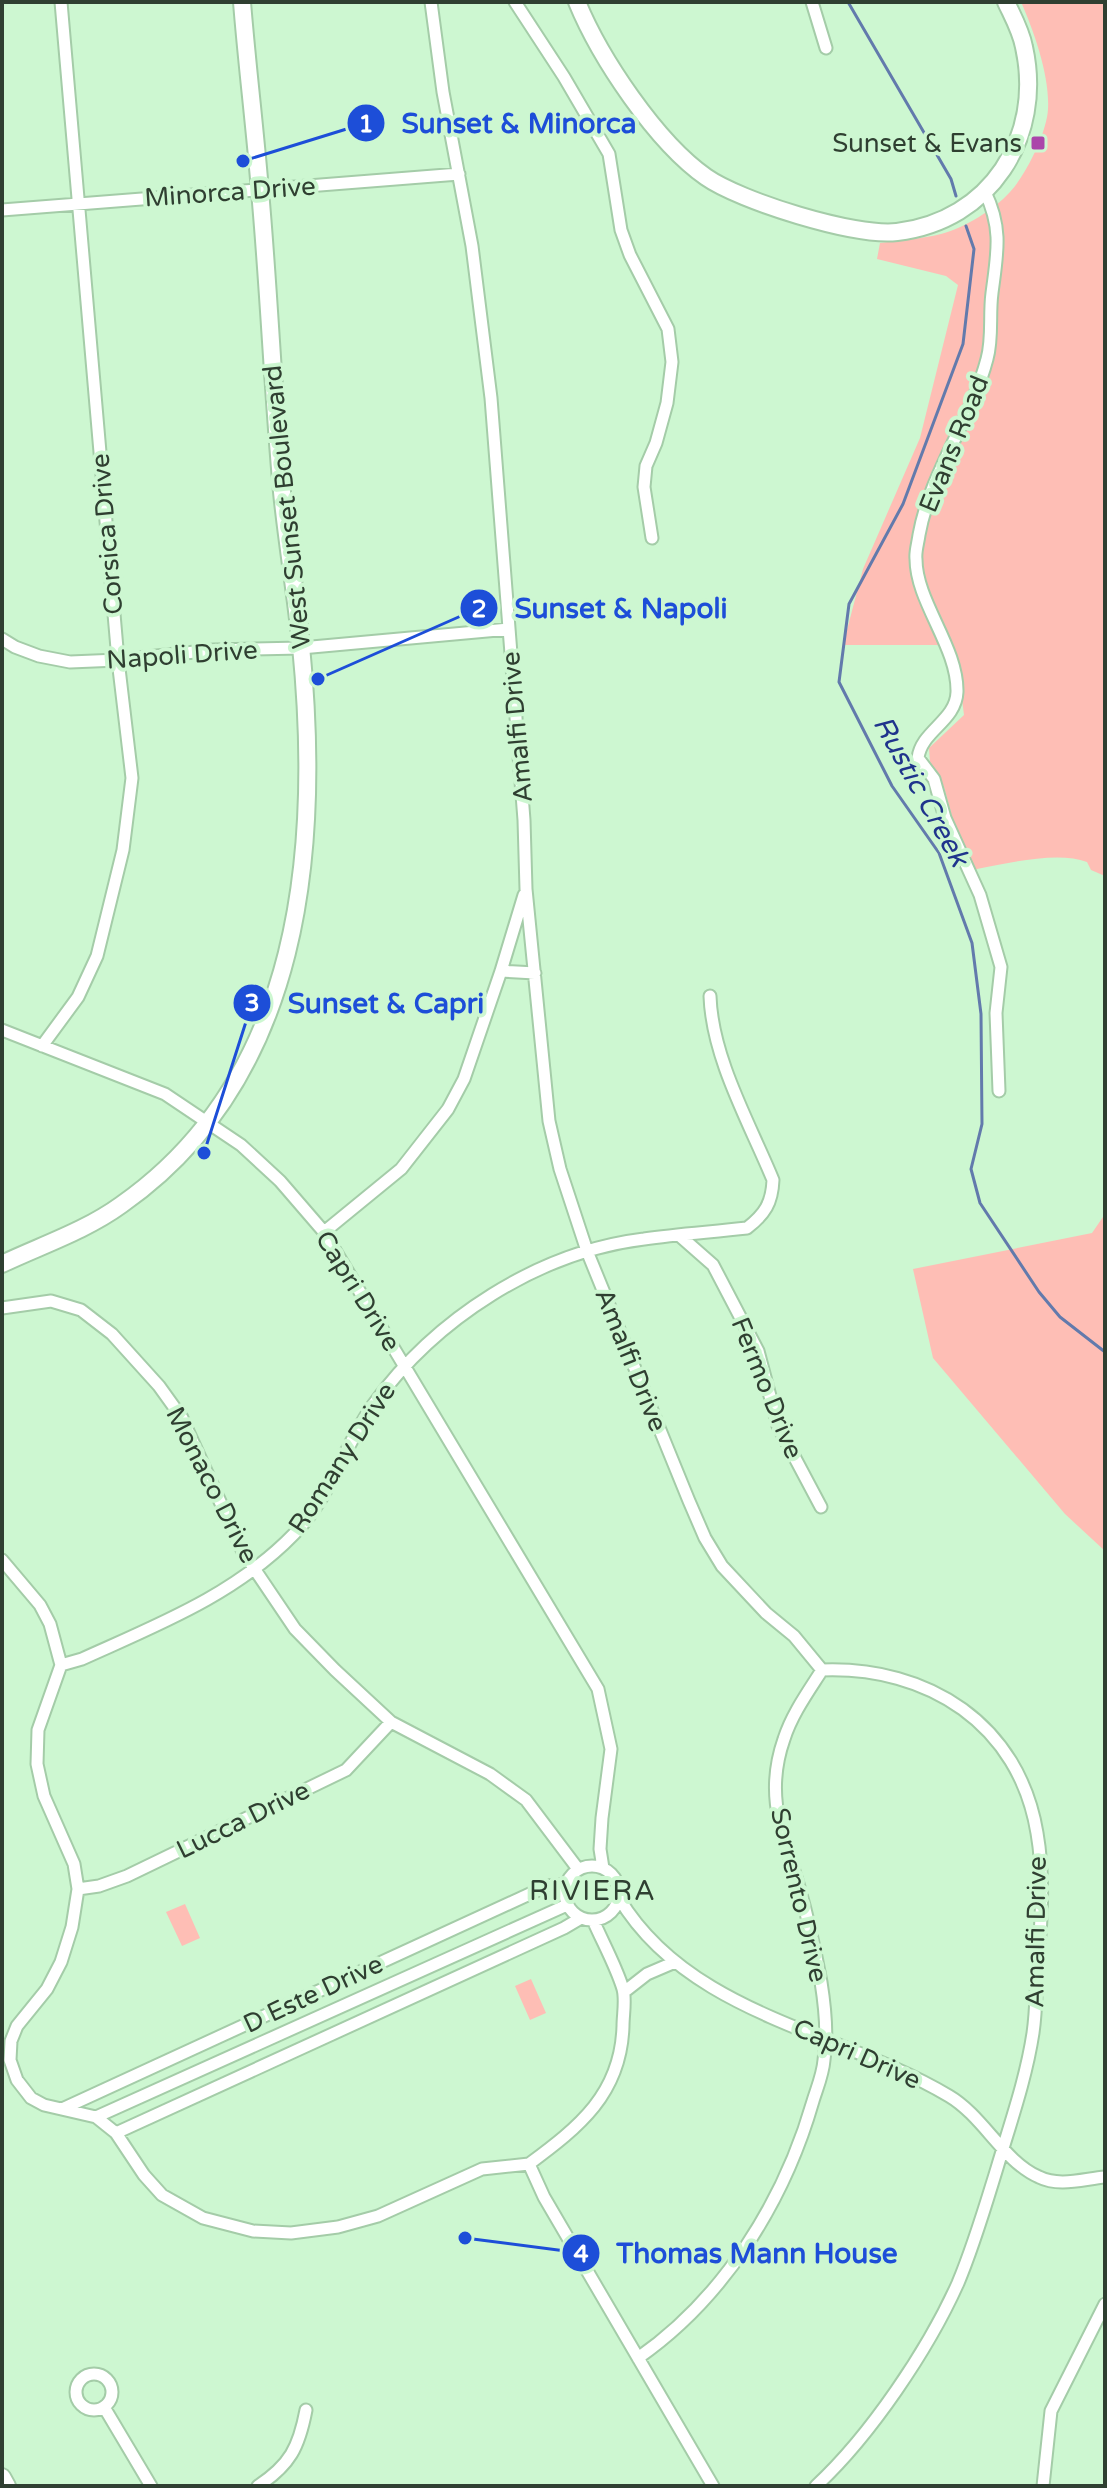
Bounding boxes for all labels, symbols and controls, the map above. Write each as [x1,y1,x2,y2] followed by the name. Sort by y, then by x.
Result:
[346,97,653,149] callout: Sunset & Minorca
[402,107,636,141] text: Sunset & Minorca
[358,110,374,139] text: 1
[832,128,1022,159] place label: Sunset & Evans
[1029,134,1047,152] marker: Sunset & Evans
[143,171,317,213] street label: Minorca Drive
[257,364,317,650] street label: West Sunset Boulevard
[913,371,995,517] street label: Evans Road
[85,452,129,616] street label: Corsica Drive
[459,582,744,634] callout: Sunset & Napoli
[515,592,728,626] text: Sunset & Napoli
[471,595,487,624] text: 2
[105,634,259,676] street label: Napoli Drive
[495,650,539,804] street label: Amalfi Drive
[866,710,977,874] water label: Rustic Creek
[232,977,501,1029] callout: Sunset & Capri
[288,987,484,1021] text: Sunset & Capri
[244,989,260,1018] text: 3
[309,1225,407,1357] street label: Capri Drive
[588,1284,674,1436] street label: Amalfi Drive
[725,1313,809,1463] street label: Fermo Drive
[282,1377,402,1539] street label: Romany Drive
[159,1402,265,1568] street label: Monaco Drive
[172,1775,314,1865] street label: Lucca Drive
[764,1805,834,1985] street label: Sorrento Drive
[1019,1856,1053,2008] street label: Amalfi Drive
[529,1874,657,1908] district label: RIVIERA
[238,1948,388,2040] street label: D Este Drive
[788,2012,926,2096] street label: Capri Drive
[561,2227,914,2279] callout: Thomas Mann House
[615,2237,898,2271] text: Thomas Mann House
[573,2240,589,2269] text: 4

